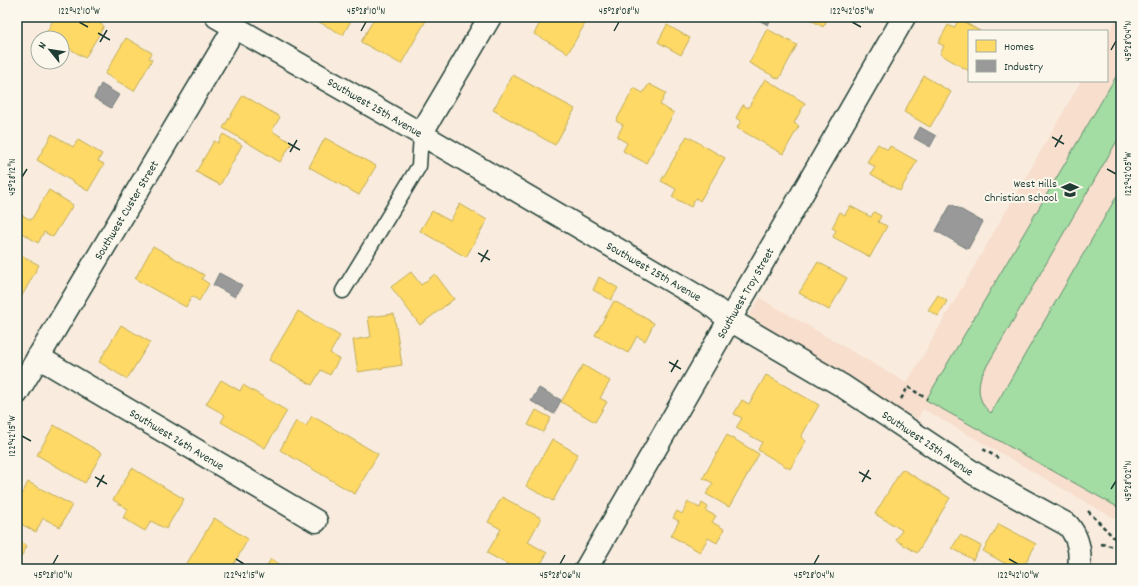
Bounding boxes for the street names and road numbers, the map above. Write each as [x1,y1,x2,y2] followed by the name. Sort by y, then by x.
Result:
[324,74,425,142] street label: Southwest 25th Avenue
[91,157,164,264] street label: Southwest Custer Street
[603,238,704,306] street label: Southwest 25th Avenue
[713,245,780,342] street label: Southwest Troy Street
[126,405,227,475] street label: Southwest 26th Avenue
[878,407,976,481] street label: Southwest 25th Avenue

